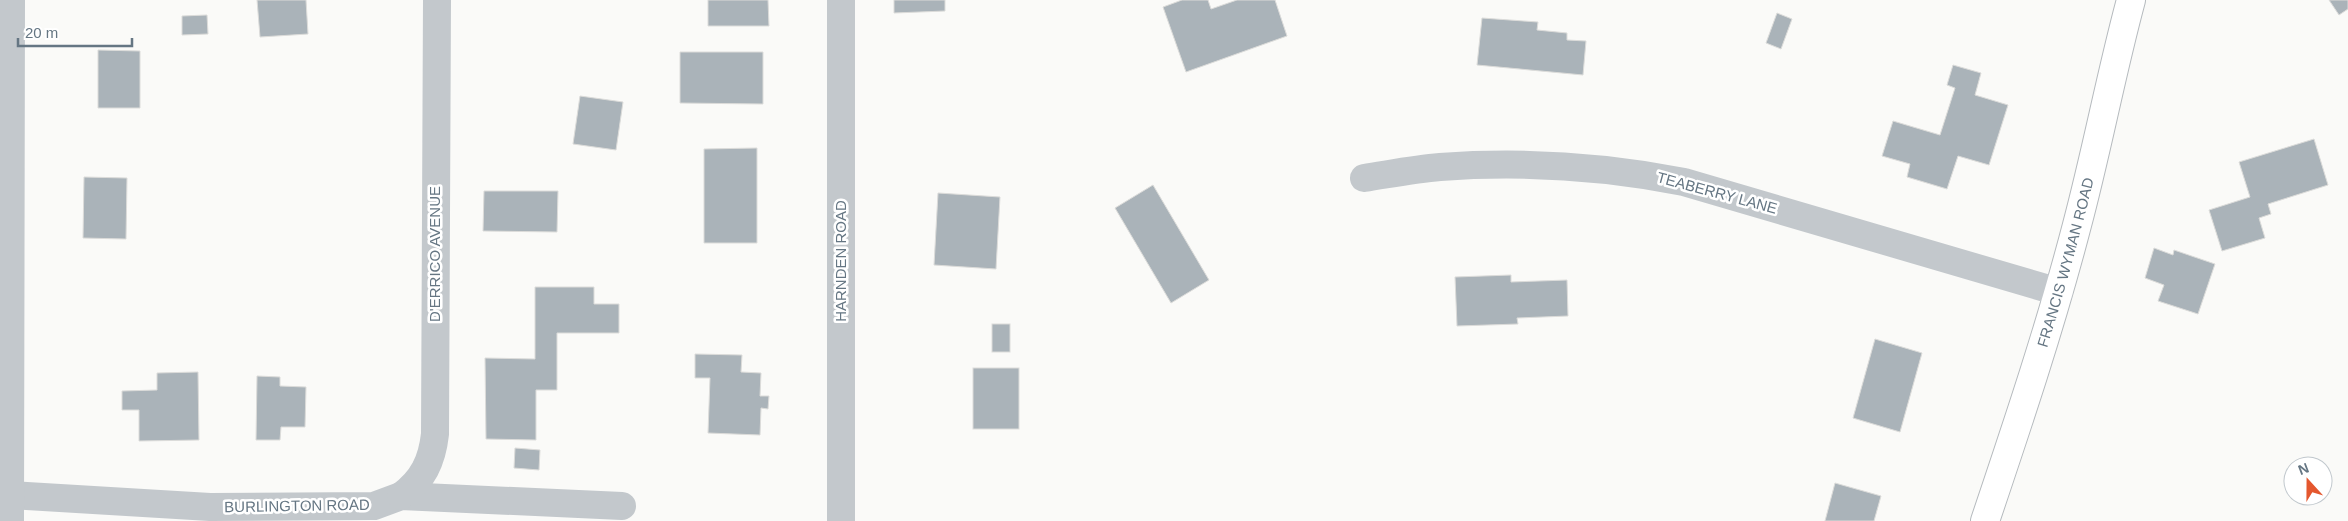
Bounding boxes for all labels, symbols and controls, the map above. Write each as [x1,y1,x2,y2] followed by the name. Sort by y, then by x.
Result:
[18,15,131,47] scale bar
[25,24,58,41] text: 20 m
[1655,168,1779,217] street label: TEABERRY LANE
[2034,176,2097,349] street label: FRANCIS WYMAN ROAD
[426,186,443,322] street label: D'ERRICO AVENUE
[832,200,849,322] street label: HARNDEN ROAD
[2283,456,2333,506] north arrow
[2296,460,2311,478] text: N
[224,496,370,515] street label: BURLINGTON ROAD

